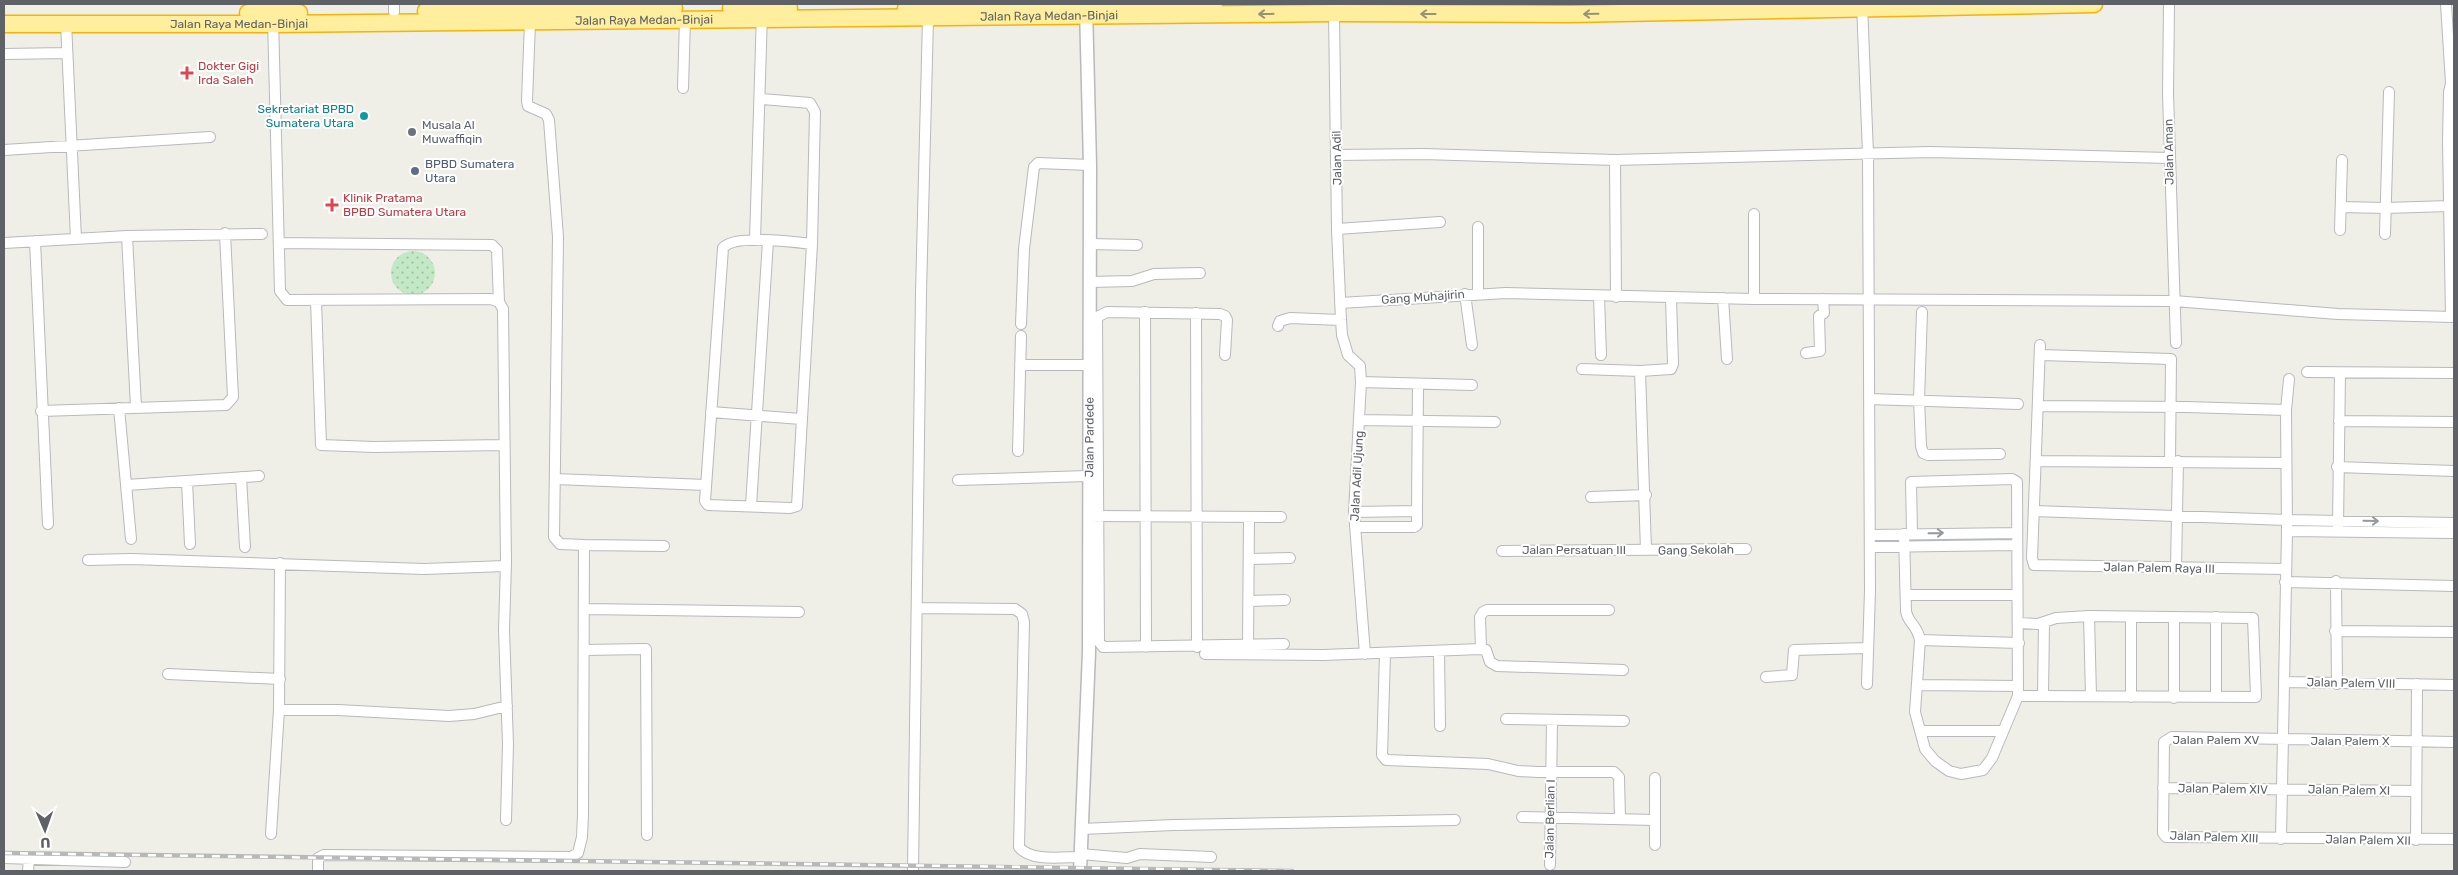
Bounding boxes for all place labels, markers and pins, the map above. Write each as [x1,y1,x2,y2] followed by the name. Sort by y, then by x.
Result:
[198,59,259,87] place label: Dokter Gigi Irda Saleh
[180,66,194,80] marker: Dokter Gigi Irda Saleh
[258,102,354,130] place label: Sekretariat BPBD Sumatera Utara
[358,110,370,122] marker: Sekretariat BPBD Sumatera Utara
[422,118,482,146] place label: Musala Al Muwaffiqin
[406,126,418,138] marker: Musala Al Muwaffiqin
[425,157,514,185] place label: BPBD Sumatera Utara
[409,165,421,177] marker: BPBD Sumatera Utara
[343,191,466,219] place label: Klinik Pratama BPBD Sumatera Utara
[325,198,339,212] marker: Klinik Pratama BPBD Sumatera Utara

